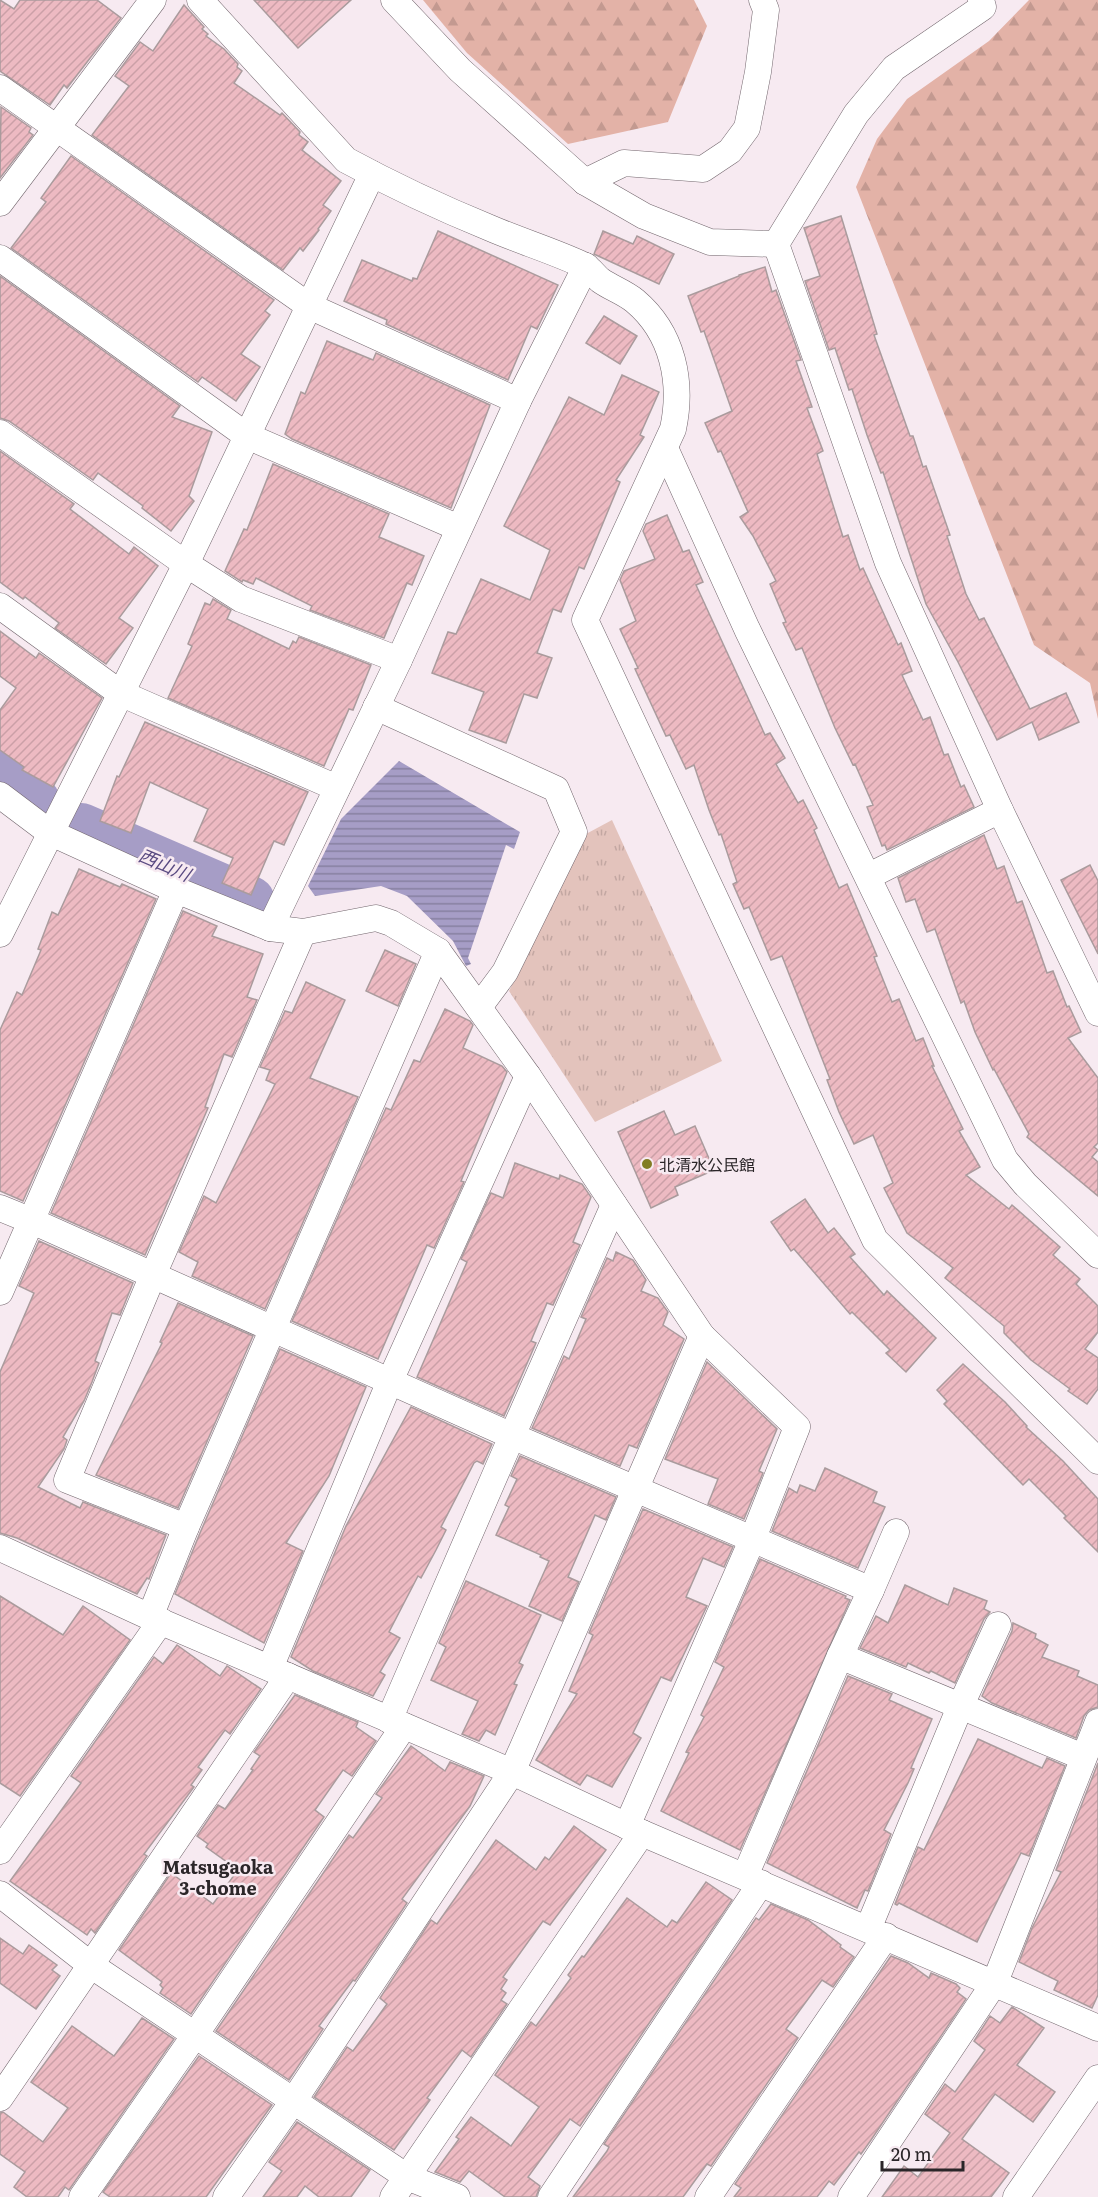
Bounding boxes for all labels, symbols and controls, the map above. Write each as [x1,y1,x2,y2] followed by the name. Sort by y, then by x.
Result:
[135,841,197,888] water label: 西山川
[659,1152,755,1176] place label: 北清水公民館
[640,1157,654,1171] marker: 北清水公民館
[163,1853,274,1901] district label: Matsugaoka 3-chome
[882,2134,963,2172] scale bar
[891,2140,932,2167] text: 20 m

